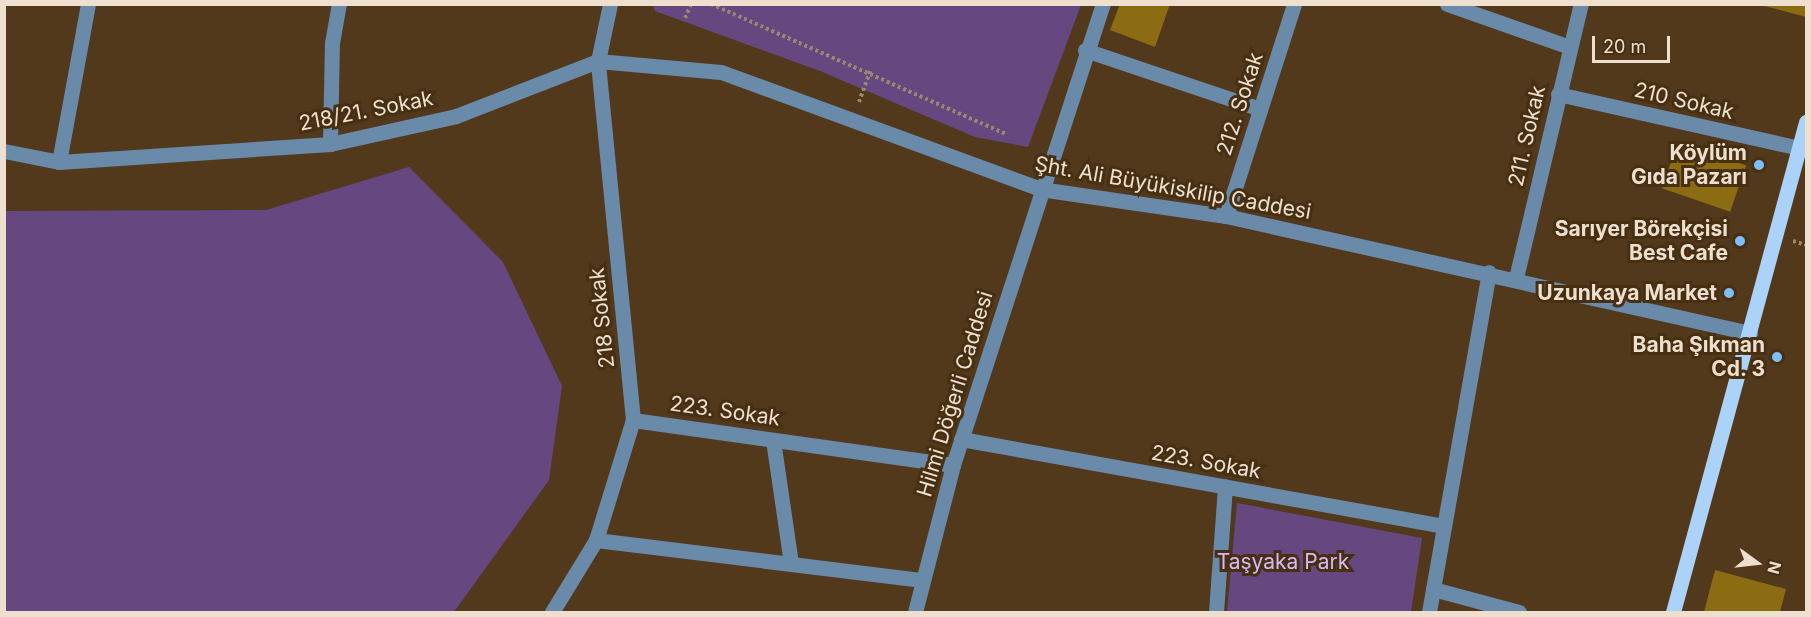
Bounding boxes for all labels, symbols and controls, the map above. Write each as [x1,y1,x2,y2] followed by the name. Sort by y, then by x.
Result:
[1595,24,1673,62] scale bar
[1603,36,1646,57] text: 20 m
[1211,49,1269,159] street label: 212. Sokak
[1632,77,1736,125] street label: 210 Sokak
[1503,83,1551,189] street label: 211. Sokak
[297,86,435,136] street label: 218/21. Sokak
[1631,140,1747,190] place label: Köylüm Gıda Pazarı
[1033,151,1313,225] street label: Şht. Ali Büyükiskilip Caddesi
[1752,158,1766,172] marker: Köylüm Gıda Pazarı
[1555,216,1728,266] place label: Sarıyer Börekçisi Best Cafe
[1733,234,1747,248] marker: Sarıyer Börekçisi Best Cafe
[584,266,620,370] street label: 218 Sokak
[1537,280,1717,306] place label: Uzunkaya Market
[1722,286,1736,300] marker: Uzunkaya Market
[912,288,998,500] street label: Hilmi Döğerli Caddesi
[1633,332,1765,382] place label: Baha Şıkman Cd. 3
[1770,350,1784,364] marker: Baha Şıkman Cd. 3
[668,391,782,431] street label: 223. Sokak
[1149,440,1263,484] street label: 223. Sokak
[1727,533,1787,593] north arrow
[1217,549,1349,575] park label: Taşyaka Park
[1763,559,1786,576] text: N

